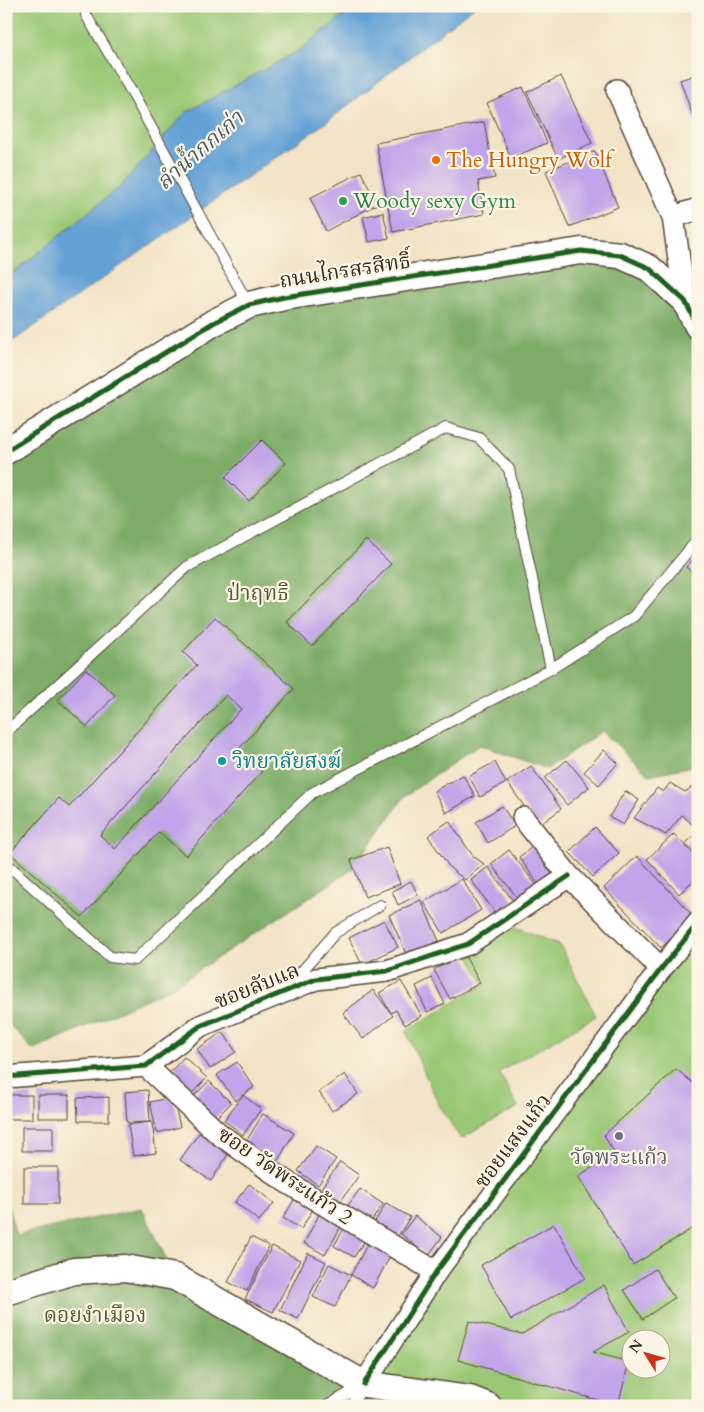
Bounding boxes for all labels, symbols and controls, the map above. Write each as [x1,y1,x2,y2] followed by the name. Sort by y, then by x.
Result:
[148,101,251,196] water label: ลำน้ำกกเก่า
[446,146,615,175] place label: The Hungry Wolf
[430,154,442,166] marker: The Hungry Wolf
[352,187,516,216] place label: Woody sexy Gym
[337,195,349,207] marker: Woody sexy Gym
[277,244,415,296] street label: ถนนไกรสรสิทธิ์
[227,579,289,608] park label: ป่าฤทธิ
[232,747,342,776] place label: วิทยาลัยสงฆ์
[216,755,228,767] marker: วิทยาลัยสงฆ์
[210,956,304,1016] street label: ซอยลับแล
[468,1088,558,1194] street label: ซอยแสงแก้ว
[212,1120,358,1232] street label: ซอย วัดพระแก้ว 2
[613,1130,625,1142] marker: วัดพระแก้ว
[570,1143,668,1172] place label: วัดพระแก้ว
[44,1301,146,1330] park label: ดอยงำเมือง
[622,1330,672,1380] north arrow
[625,1336,647,1357] text: N

